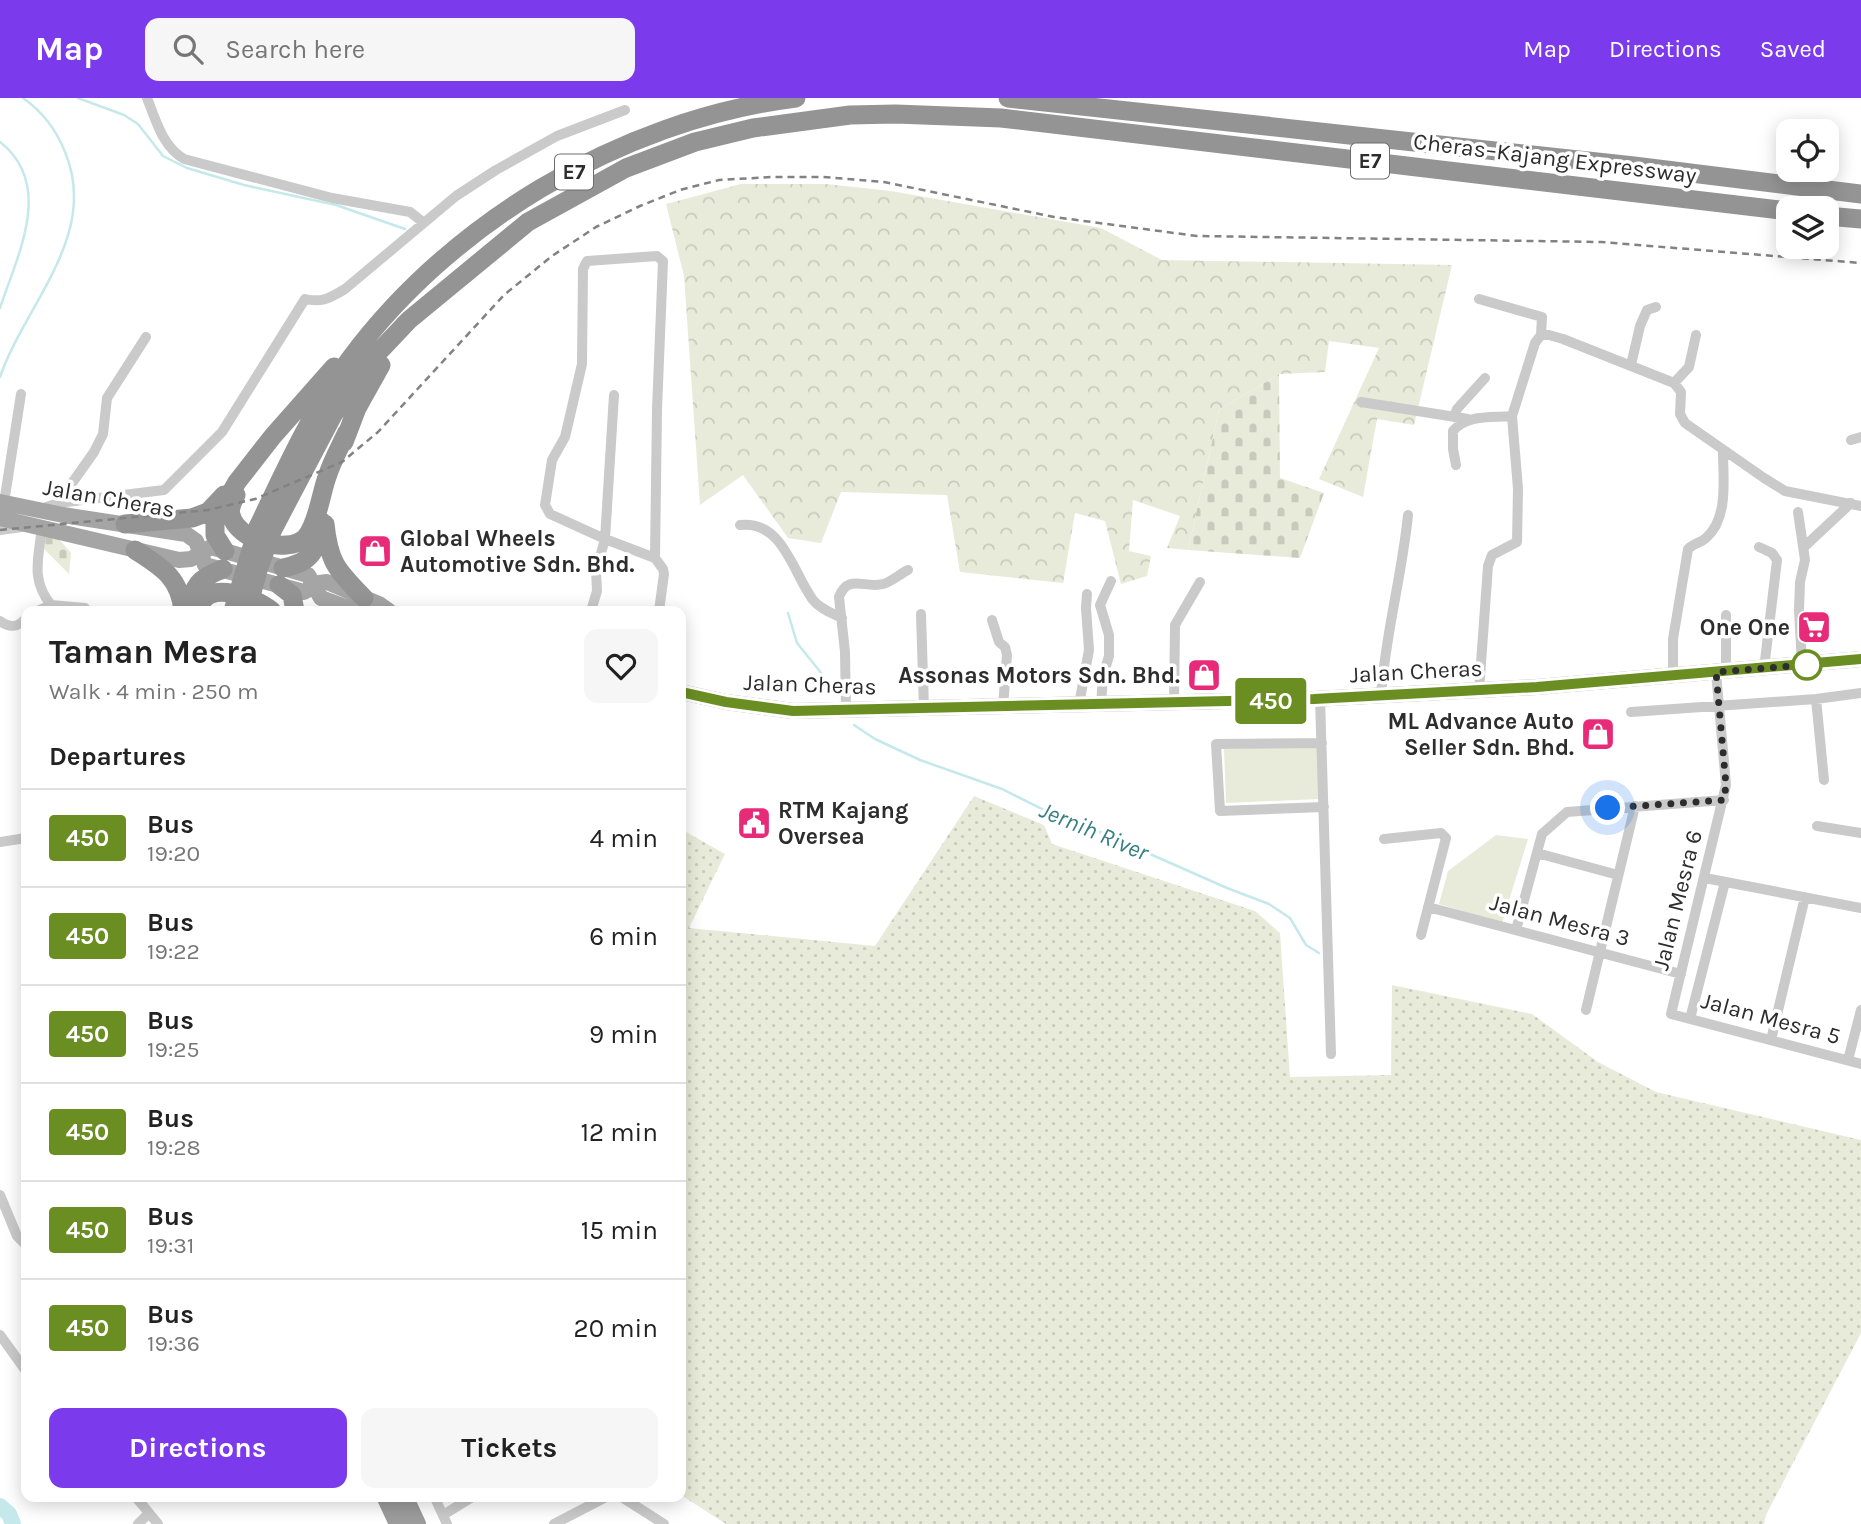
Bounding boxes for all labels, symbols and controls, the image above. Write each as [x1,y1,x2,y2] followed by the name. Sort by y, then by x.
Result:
[145,18,635,81] search box
[35,30,103,68] text: Map
[169,30,207,68] icon: search
[225,34,365,65] text: Search here
[1523,35,1571,63] text: Map
[1609,35,1722,63] text: Directions
[1760,35,1826,63] text: Saved
[1776,119,1839,259] map controls
[1776,119,1839,182] button: locate
[1412,128,1698,189] street label: Cheras–Kajang Expressway
[1351,144,1389,178] road number: E7
[555,154,593,190] road number: E7
[1776,196,1839,259] button: layers
[41,474,177,523] street label: Jalan Cheras
[400,525,635,578] place label: Global Wheels Automotive Sdn. Bhd.
[356,532,394,570] shop icon: Global Wheels Automotive Sdn. Bhd.
[1795,608,1833,646] supermarket icon: One One
[1700,614,1790,641] place label: One One
[584,629,658,703] button: heart
[49,633,258,671] text: Taman Mesra
[1792,650,1822,680] unlabelled marker
[1349,655,1483,688] street label: Jalan Cheras
[1185,656,1223,694] shop icon: Assonas Motors Sdn. Bhd.
[898,662,1180,689] place label: Assonas Motors Sdn. Bhd.
[743,669,877,700] street label: Jalan Cheras
[49,678,258,705] text: Walk · 4 min · 250 m
[1231,678,1311,724] line badge: 450
[1249,687,1293,715] text: 450
[1387,708,1574,761] place label: ML Advance Auto Seller Sdn. Bhd.
[1579,715,1617,753] shop icon: ML Advance Auto Seller Sdn. Bhd.
[49,741,186,772] text: Departures
[1590,790,1625,825] your location
[1035,796,1153,867] water label: Jernih River
[778,797,908,850] place label: RTM Kajang Oversea
[735,804,773,842] public building icon: RTM Kajang Oversea
[147,809,194,840] text: Bus
[590,823,658,854] text: 4 min
[66,824,109,852] text: 450
[1647,827,1708,973] street label: Jalan Mesra 6
[147,840,200,867] text: 19:20
[1487,889,1633,952] street label: Jalan Mesra 3
[147,907,194,938] text: Bus
[589,921,658,952] text: 6 min
[66,922,109,950] text: 450
[147,938,200,965] text: 19:22
[1698,987,1844,1050] street label: Jalan Mesra 5
[147,1005,194,1036] text: Bus
[589,1019,658,1050] text: 9 min
[66,1020,109,1048] text: 450
[147,1036,200,1063] text: 19:25
[147,1103,194,1134] text: Bus
[580,1117,658,1148] text: 12 min
[66,1118,109,1146] text: 450
[147,1134,201,1161] text: 19:28
[147,1201,194,1232] text: Bus
[581,1215,658,1246] text: 15 min
[66,1216,109,1244] text: 450
[147,1232,194,1259] text: 19:31
[147,1299,194,1330] text: Bus
[574,1313,658,1344] text: 20 min
[66,1314,109,1342] text: 450
[147,1330,200,1357] text: 19:36
[49,1408,347,1488] button: Directions
[361,1408,658,1488] button: Tickets

